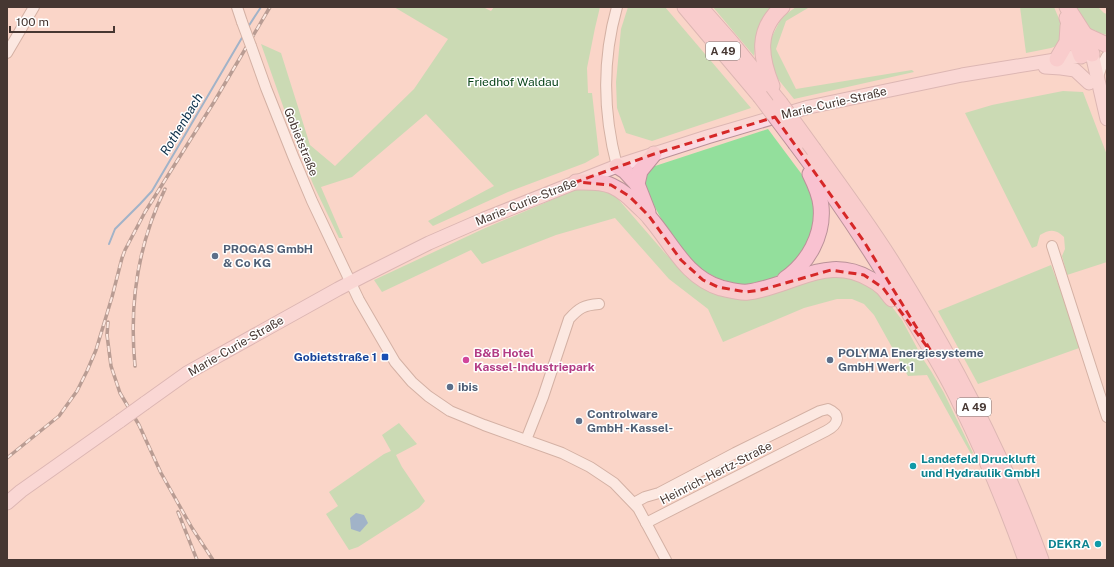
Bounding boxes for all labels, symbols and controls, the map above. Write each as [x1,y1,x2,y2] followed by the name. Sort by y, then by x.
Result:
[10,8,114,34] scale bar
[16,15,49,29] text: 100 m
[706,42,740,60] road number: A 49
[467,75,559,89] park label: Friedhof Waldau
[780,84,888,122] street label: Marie-Curie-Straße
[157,90,206,158] water label: Rothenbach
[281,106,321,178] street label: Gobietstraße
[473,175,579,229] street label: Marie-Curie-Straße
[223,242,313,270] place label: PROGAS GmbH & Co KG
[210,251,220,261] marker: PROGAS GmbH & Co KG
[186,313,286,379] street label: Marie-Curie-Straße
[474,346,595,374] place label: B&B Hotel Kassel-Industriepark
[838,346,984,374] place label: POLYMA Energiesysteme GmbH Werk 1
[294,350,377,364] place label: Gobietstraße 1
[380,352,390,362] marker: Gobietstraße 1
[461,355,471,365] marker: B&B Hotel Kassel-Industriepark
[825,355,835,365] marker: POLYMA Energiesysteme GmbH Werk 1
[458,380,478,394] place label: ibis
[445,382,455,392] marker: ibis
[957,398,991,416] road number: A 49
[587,407,673,435] place label: Controlware GmbH -Kassel-
[574,416,584,426] marker: Controlware GmbH -Kassel-
[658,439,774,507] street label: Heinrich-Hertz-Straße
[921,452,1040,480] place label: Landefeld Druckluft und Hydraulik GmbH
[908,461,918,471] marker: Landefeld Druckluft und Hydraulik GmbH
[1048,537,1090,551] place label: DEKRA
[1093,539,1103,549] marker: DEKRA

